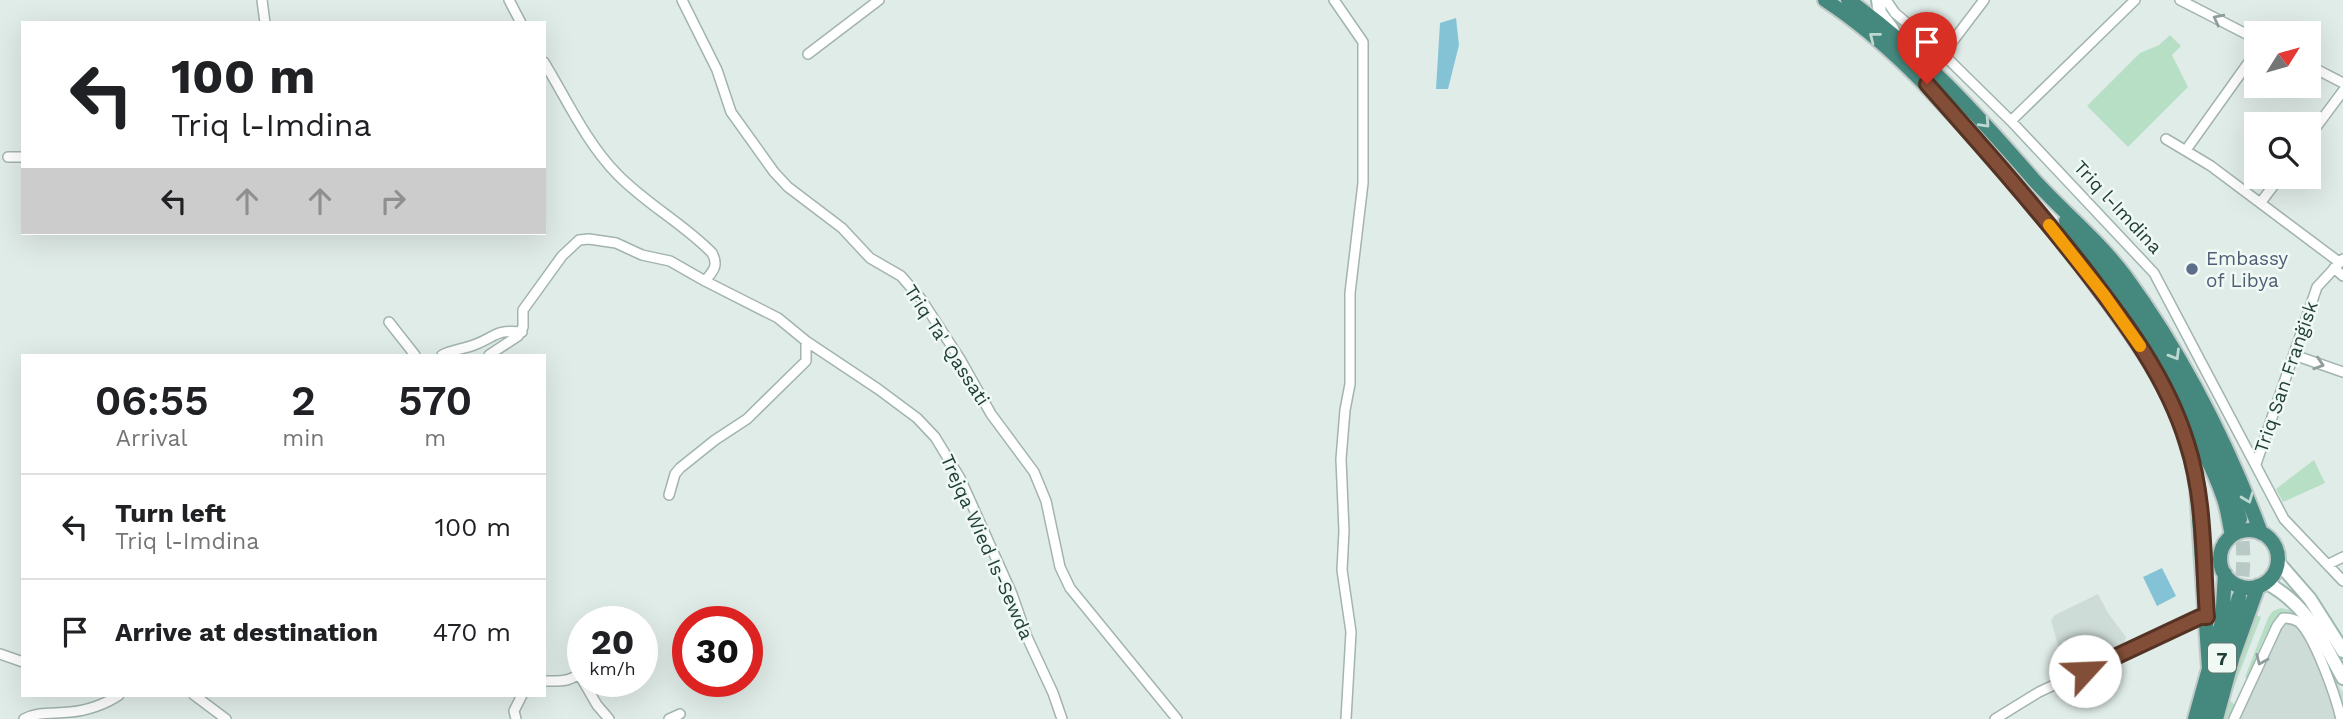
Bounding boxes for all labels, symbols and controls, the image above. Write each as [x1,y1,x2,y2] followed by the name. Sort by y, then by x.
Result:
[1897,12.0,1957,84] pin
[2213,14,2225,28] one-way arrow
[2244,21,2320,98] north arrow
[2244,21,2321,189] map controls
[1908,23,1946,61] icon: arrive
[1870,32,1882,45] one-way arrow
[171,47,315,105] text: 100 m
[56,49,147,140] icon: left
[171,106,372,144] text: Triq l-Imdina
[2244,112,2321,189] button: search
[1976,115,1989,128] one-way arrow
[2069,156,2167,259] street label: Triq l-Imdina
[155,182,193,220] icon: left
[228,182,266,220] icon: ahead
[301,182,339,220] icon: ahead
[374,182,412,220] icon: right
[2206,247,2288,292] place label: Embassy of Libya
[2184,261,2200,277] marker: Embassy of Libya
[899,280,995,410] street label: Triq Ta' Qassati
[2249,298,2323,456] street label: Triq San Franġisk
[2167,347,2180,360] one-way arrow
[2312,355,2324,370] one-way arrow
[95,376,209,425] text: 06:55
[291,376,316,425] text: 2
[398,376,472,425] text: 570
[116,425,188,452] text: Arrival
[282,425,325,452] text: min
[424,425,446,452] text: m
[936,451,1038,643] street label: Trejqa Wied Is-Sewda
[2240,491,2254,503] one-way arrow
[115,498,226,528] text: Turn left
[56,508,94,546] icon: left
[435,512,511,542] text: 100 m
[115,528,259,555] text: Triq l-Imdina
[672,606,763,697] speed limit sign: 30
[56,613,94,651] icon: arrive
[115,617,378,647] text: Arrive at destination
[433,617,511,647] text: 470 m
[591,621,634,663] text: 20
[2048,634,2122,708] position arrow
[2208,644,2236,672] road number: 7
[2255,653,2269,665] one-way arrow
[589,658,636,679] text: km/h

